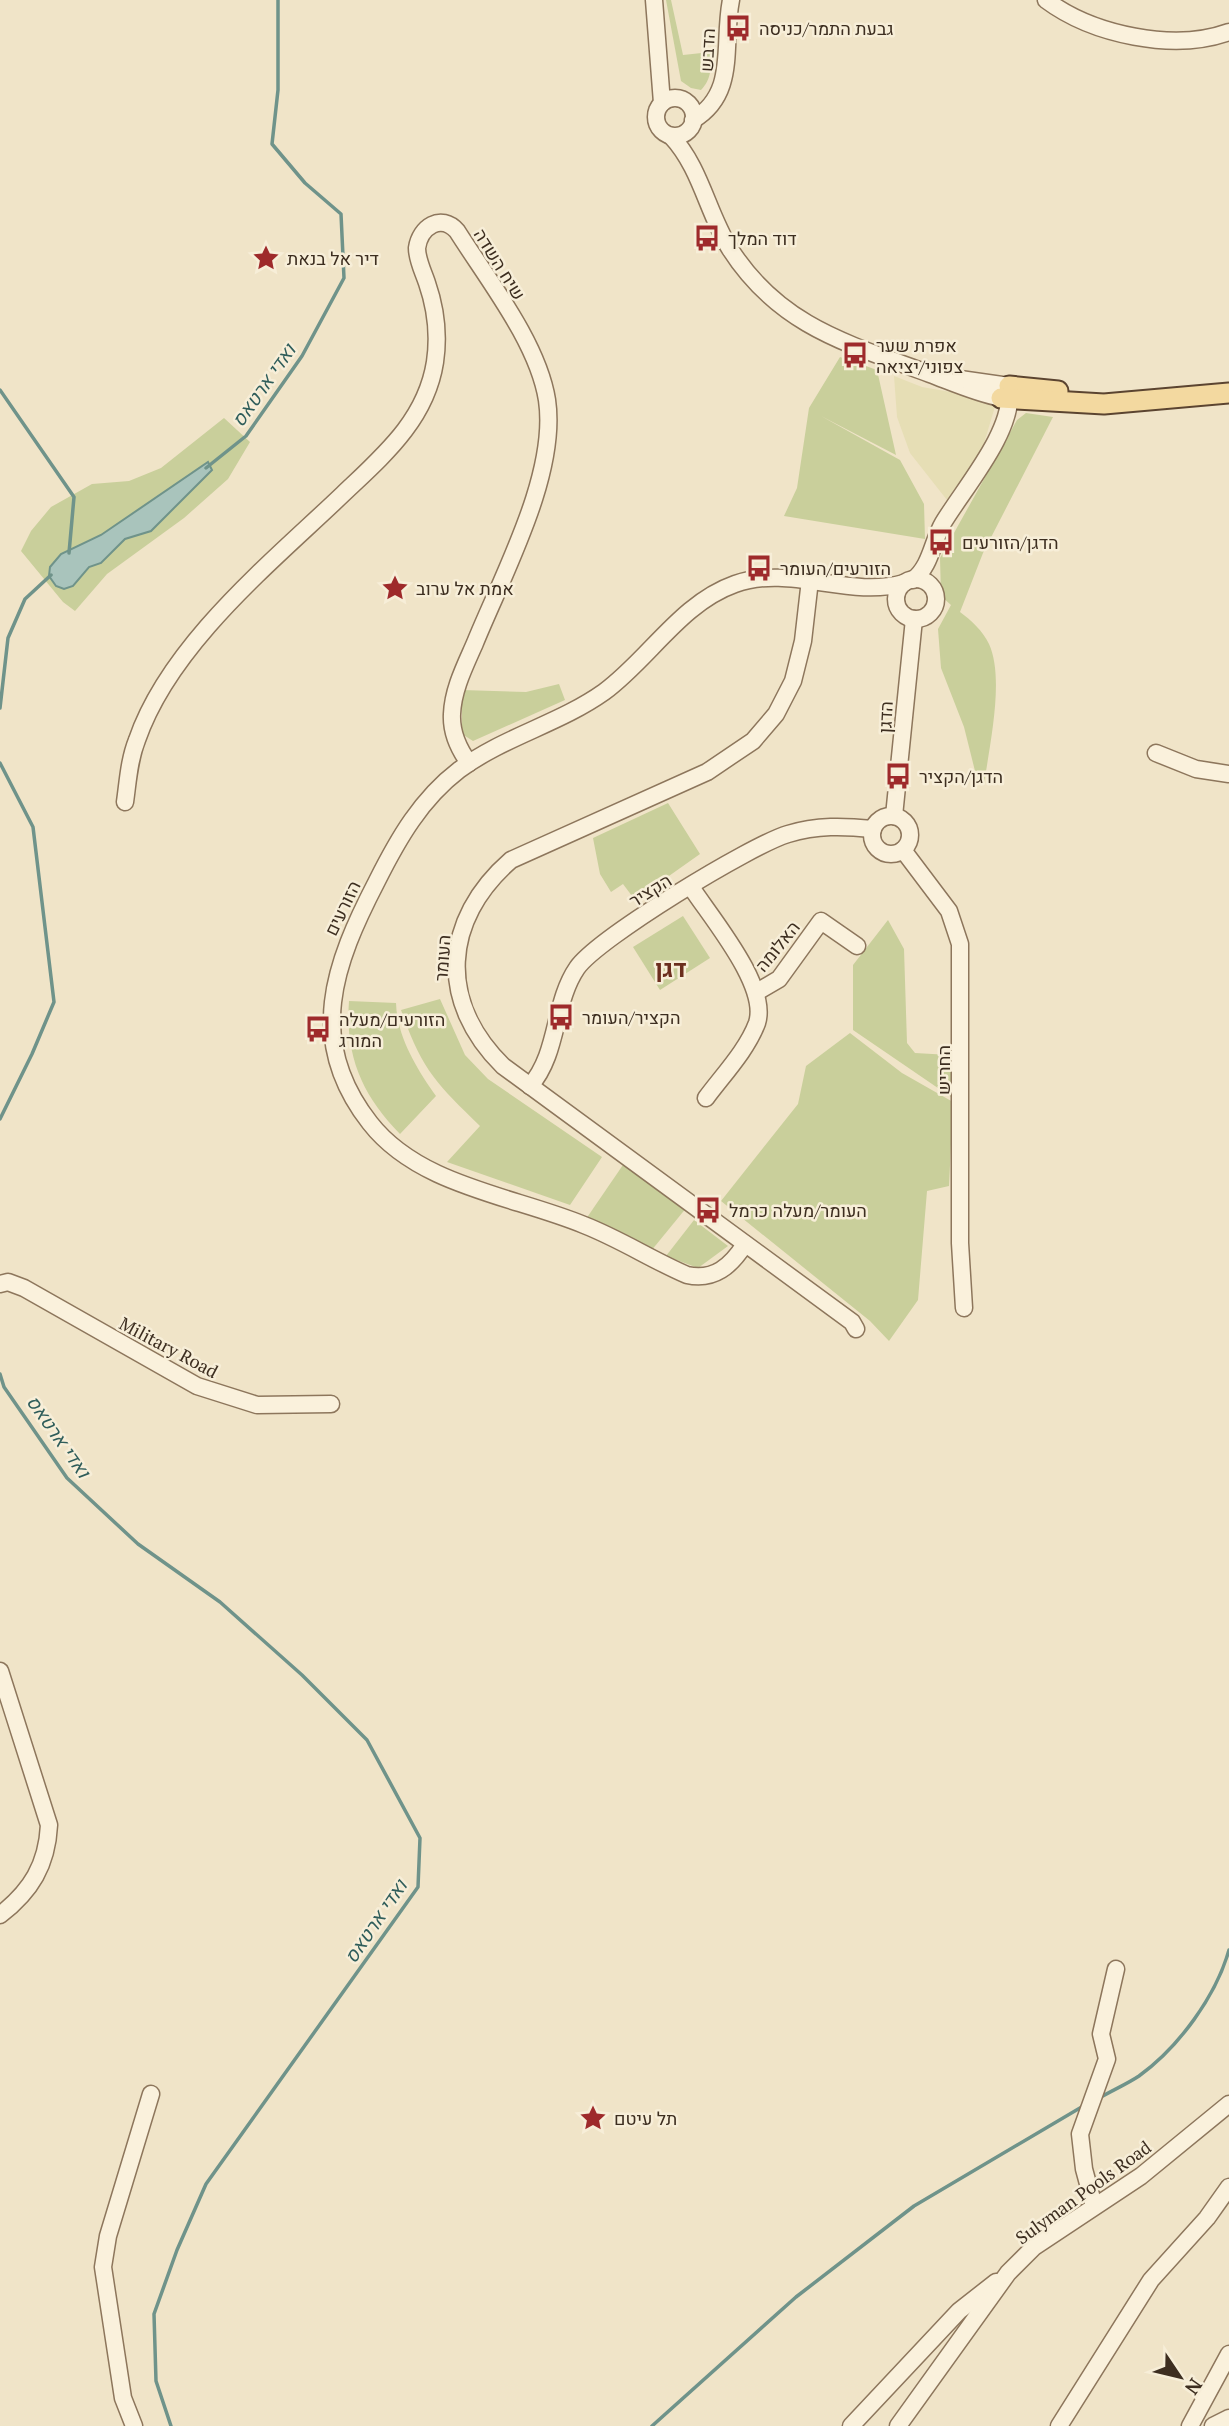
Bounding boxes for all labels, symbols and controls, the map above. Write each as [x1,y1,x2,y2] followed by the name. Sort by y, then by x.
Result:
[723,13,753,43] bus stop icon: גבעת התמר/כניסה
[759,16,893,40] place label: גבעת התמר/כניסה
[694,28,720,72] street label: הדבש
[692,223,722,253] bus stop icon: דוד המלך
[469,224,531,304] street label: שיח השדה
[728,226,797,250] place label: דוד המלך
[251,243,281,273] place icon: דיר אל בנאת
[287,246,379,270] place label: דיר אל בנאת
[876,333,964,378] place label: אפרת שער צפוני/יציאה
[225,338,301,431] water label: ואדי ארטאס
[840,340,870,370] bus stop icon: אפרת שער צפוני/יציאה
[926,527,956,557] bus stop icon: הדגן/הזורעים
[962,530,1059,554] place label: הדגן/הזורעים
[744,553,774,583] bus stop icon: הזורעים/העומר
[780,556,891,580] place label: הזורעים/העומר
[380,573,410,603] place icon: אמת אל ערוב
[416,576,514,600] place label: אמת אל ערוב
[872,700,898,734] street label: הדגן
[883,761,913,791] bus stop icon: הדגן/הקציר
[919,764,1003,788] place label: הדגן/הקציר
[624,868,676,912] street label: הקציר
[318,877,366,939] street label: הזורעים
[749,916,805,976] street label: האלומה
[428,934,456,982] street label: העומר
[655,952,687,984] district label: דגן
[546,1002,576,1032] bus stop icon: הקציר/העומר
[582,1005,681,1029] place label: הקציר/העומר
[339,1007,445,1052] place label: הזורעים/מעלה המורג
[303,1014,333,1044] bus stop icon: הזורעים/מעלה המורג
[931,1045,955,1095] street label: החריש
[693,1195,723,1225] bus stop icon: העומר/מעלה כרמל
[729,1198,867,1222] place label: העומר/מעלה כרמל
[115,1311,223,1383] street label: Military Road
[21,1390,97,1483] water label: ואדי ארטאס
[338,1873,413,1968] water label: ואדי ארטאס
[578,2103,608,2133] place icon: תל עיטם
[614,2106,677,2130] place label: תל עיטם
[1010,2135,1156,2249] street label: Sulyman Pools Road
[1145,2342,1215,2412] north arrow
[1180,2374,1209,2401] text: N

